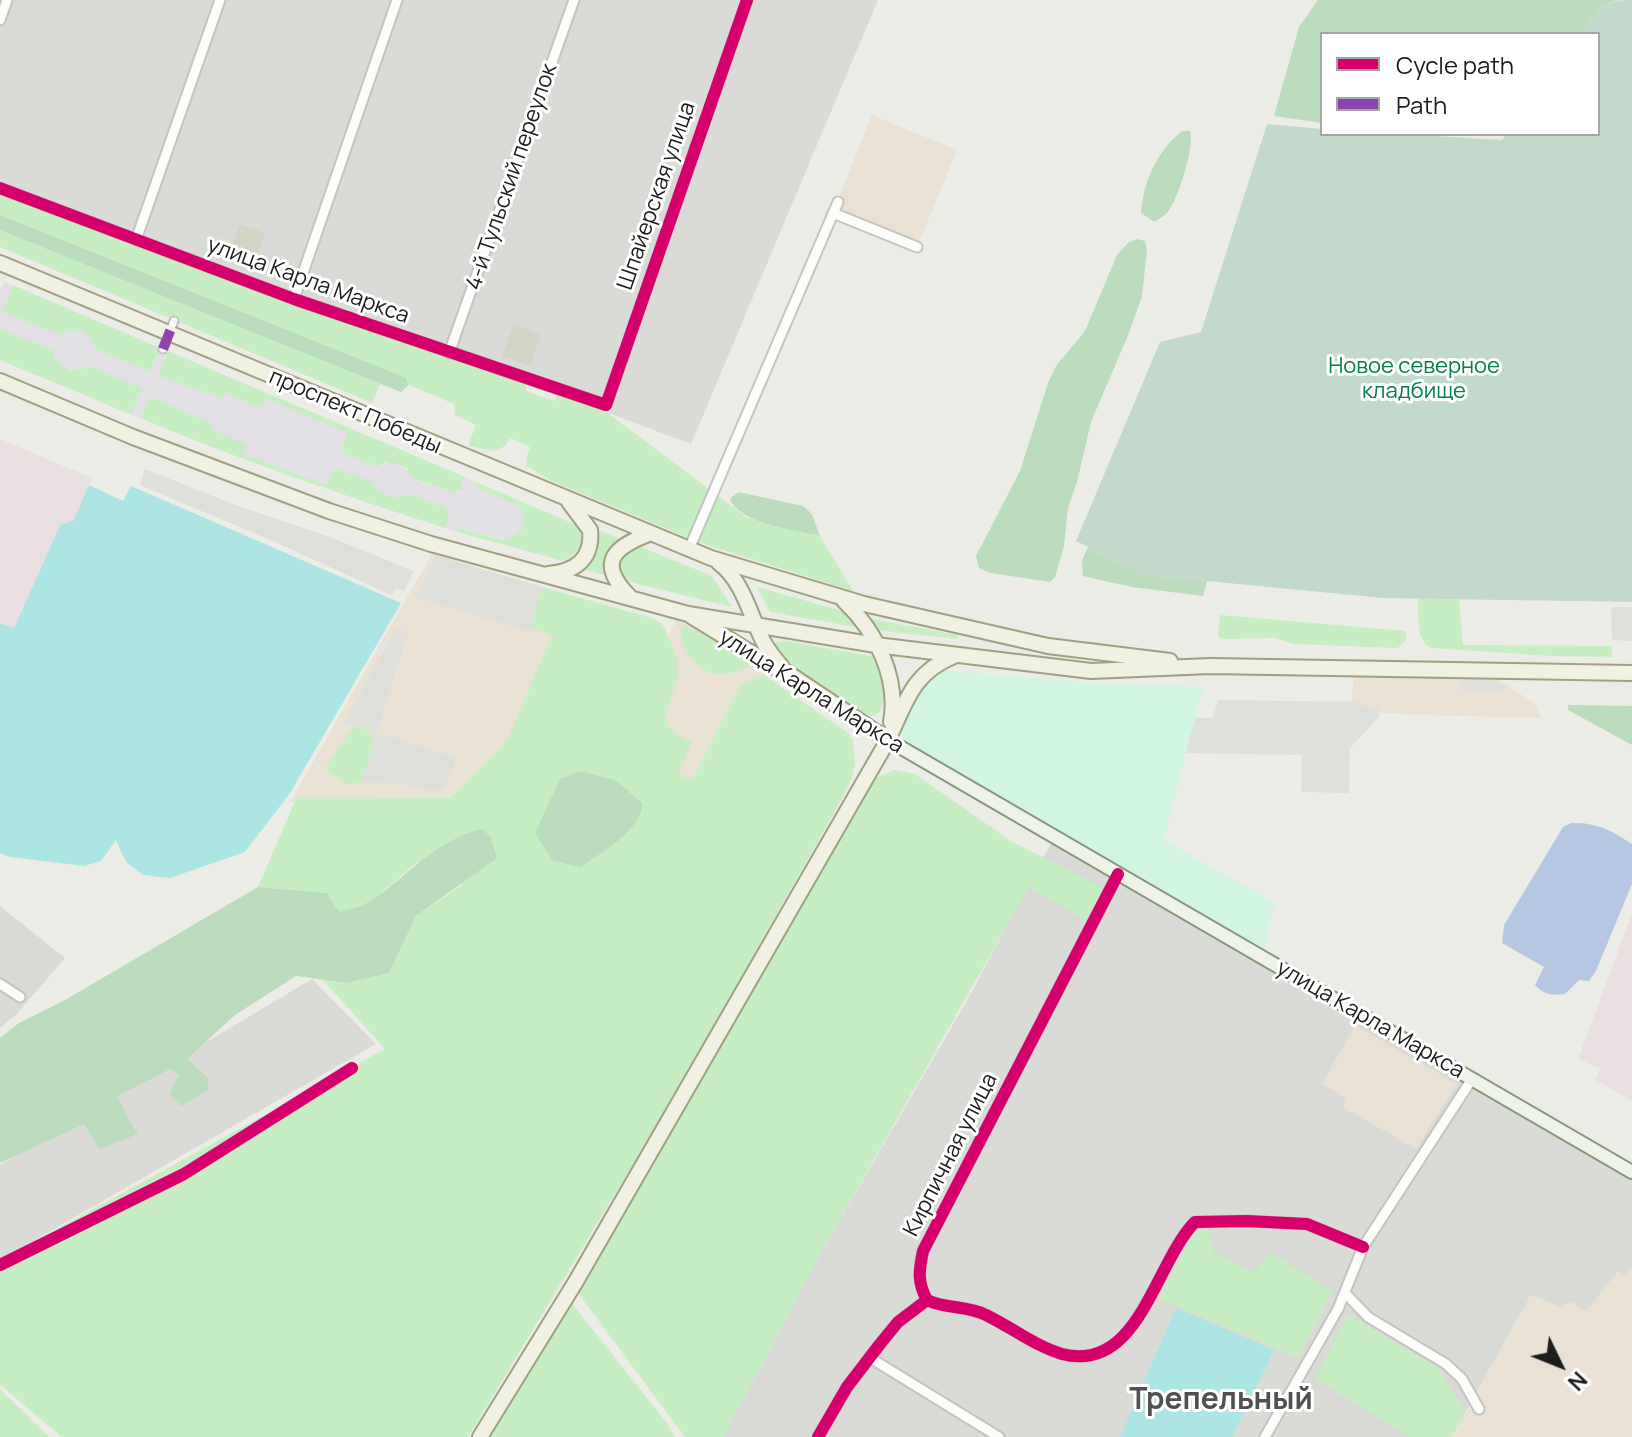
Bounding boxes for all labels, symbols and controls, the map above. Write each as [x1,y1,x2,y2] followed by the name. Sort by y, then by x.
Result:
[1320,32,1600,136] legend
[1396,48,1514,81] text: Cycle path
[461,60,563,294] street label: 4-й Тульский переулок
[1396,88,1447,121] text: Path
[612,99,702,293] street label: Шпайерская улица
[203,232,413,330] street label: улица Карла Маркса
[1328,354,1500,406] park label: Новое северное кладбище
[265,364,445,460] street label: проспект Победы
[714,624,908,760] street label: улица Карла Маркса
[1271,955,1469,1085] street label: улица Карла Маркса
[898,1069,1004,1241] street label: Кирпичная улица
[1520,1325,1600,1405] north arrow
[1561,1365,1594,1397] text: N
[1129,1383,1313,1419] district label: Трепельный

